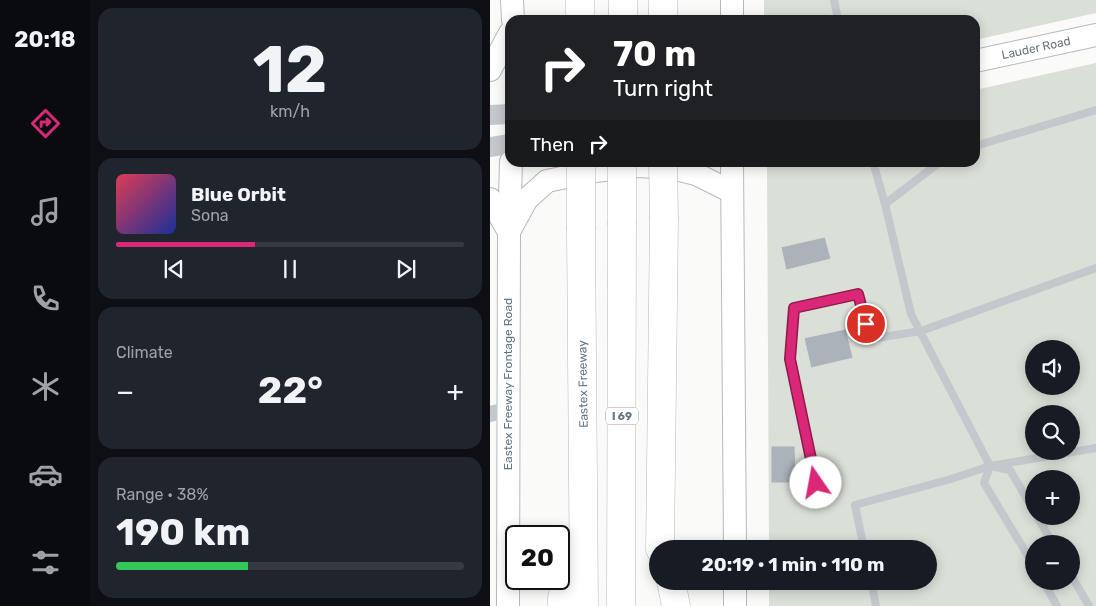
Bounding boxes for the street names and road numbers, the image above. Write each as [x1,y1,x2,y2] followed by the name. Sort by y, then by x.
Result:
[1000,34,1072,62] street label: Lauder Road
[501,298,515,470] street label: Eastex Freeway Frontage Road
[575,340,591,428] street label: Eastex Freeway
[606,408,638,424] road number: I 69

